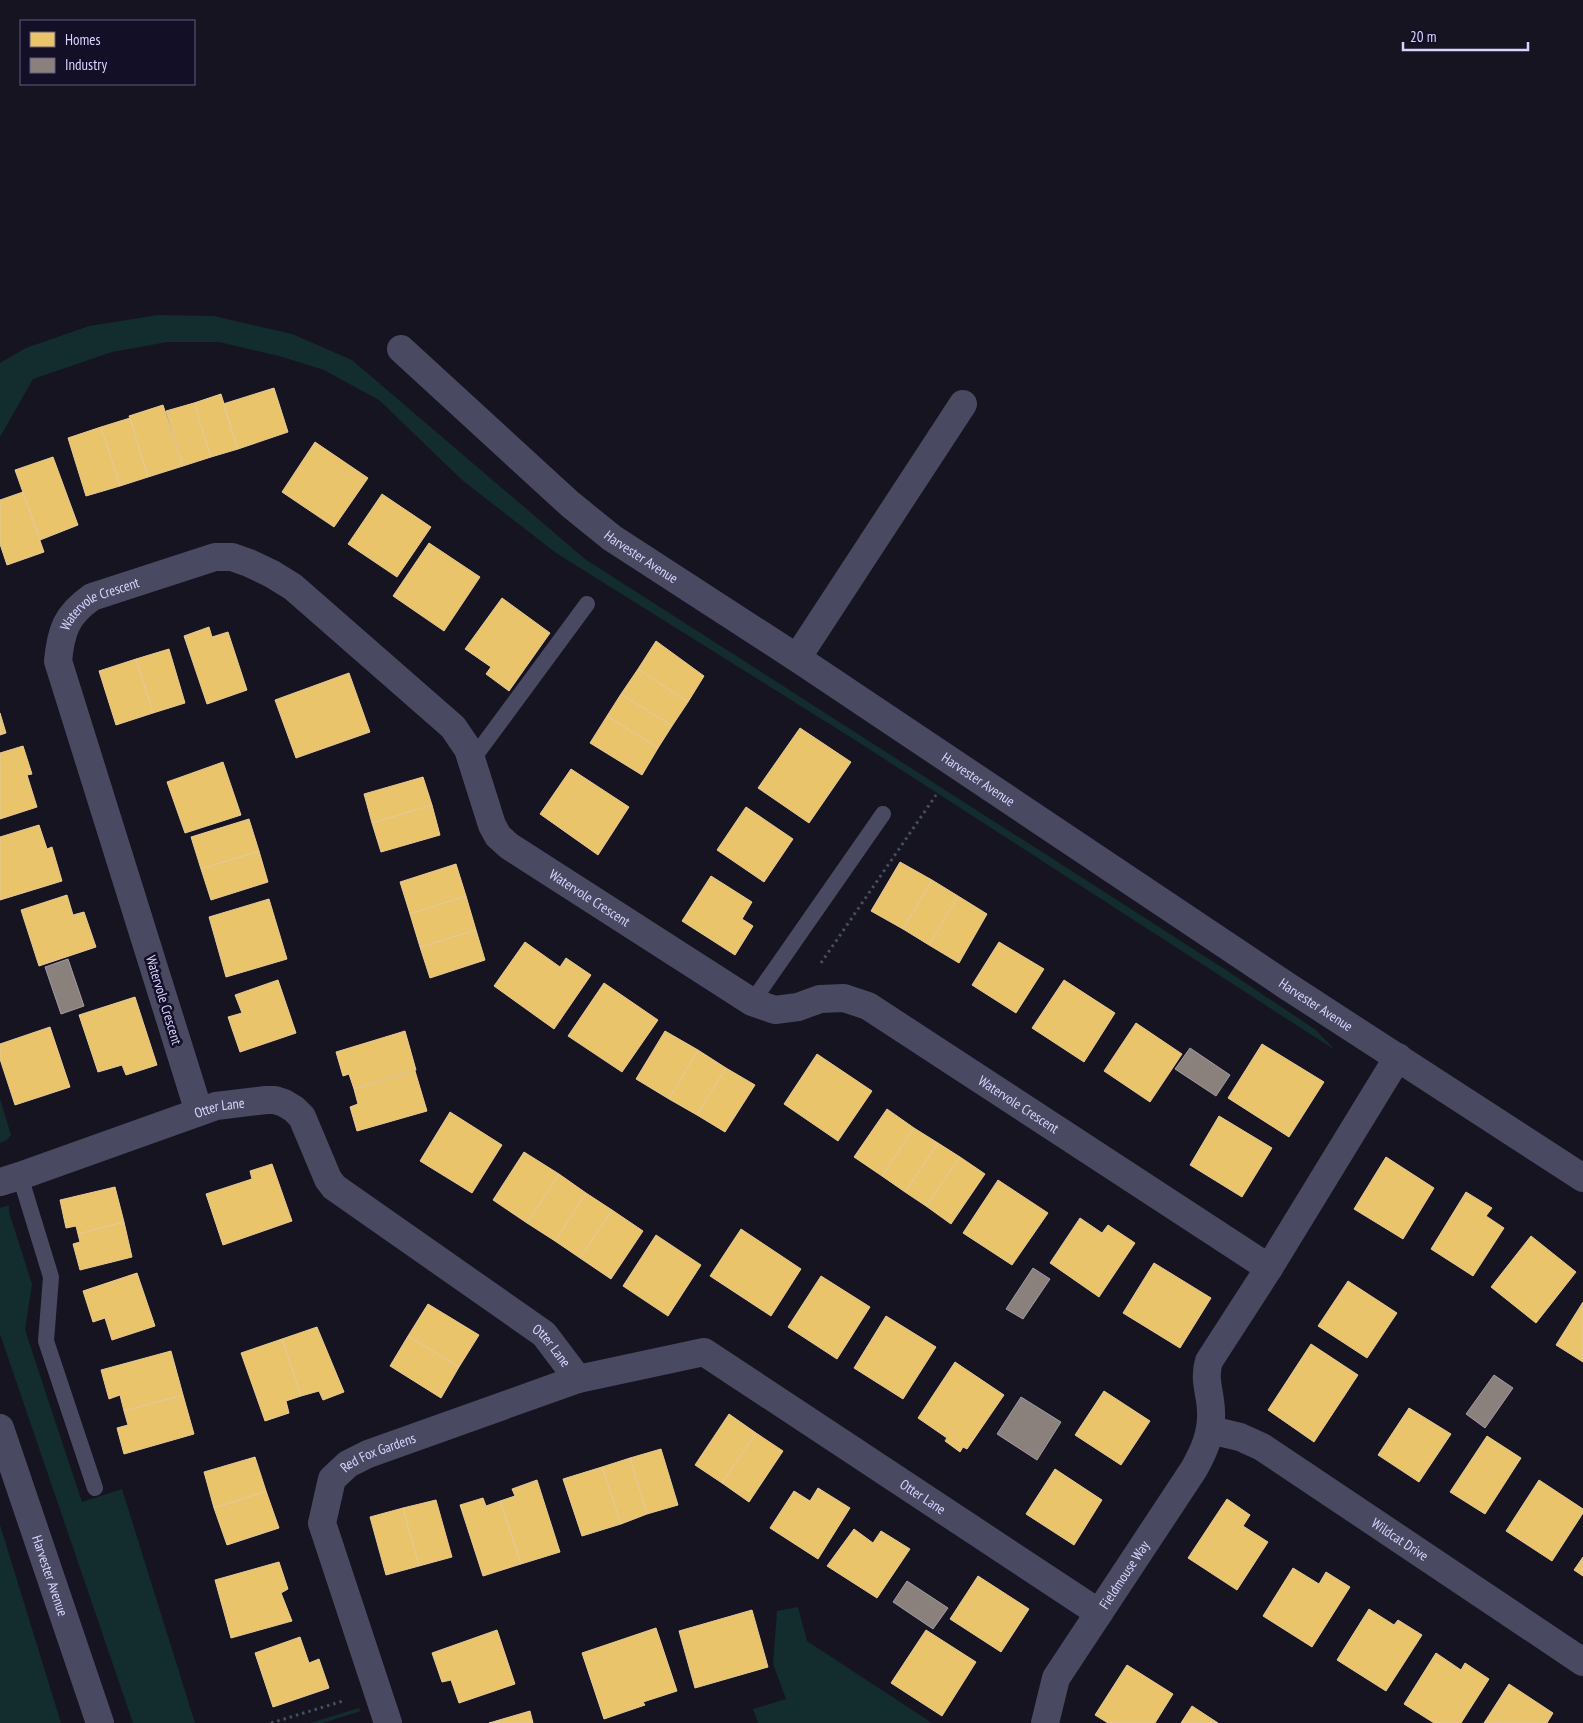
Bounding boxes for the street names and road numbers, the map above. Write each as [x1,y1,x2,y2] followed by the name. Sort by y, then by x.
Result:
[600,526,682,587] street label: Harvester Avenue
[56,573,142,633] street label: Watervole Crescent
[938,748,1019,810] street label: Harvester Avenue
[546,865,634,931] street label: Watervole Crescent
[142,953,186,1047] street label: Watervole Crescent
[1276,974,1356,1035] street label: Harvester Avenue
[975,1072,1062,1137] street label: Watervole Crescent
[192,1094,246,1122] street label: Otter Lane
[529,1320,575,1371] street label: Otter Lane
[336,1429,418,1476] street label: Red Fox Gardens
[897,1475,949,1518] street label: Otter Lane
[1368,1514,1432,1565] street label: Wildcat Drive
[28,1533,72,1619] street label: Harvester Avenue
[1095,1537,1154,1612] street label: Fieldmouse Way

